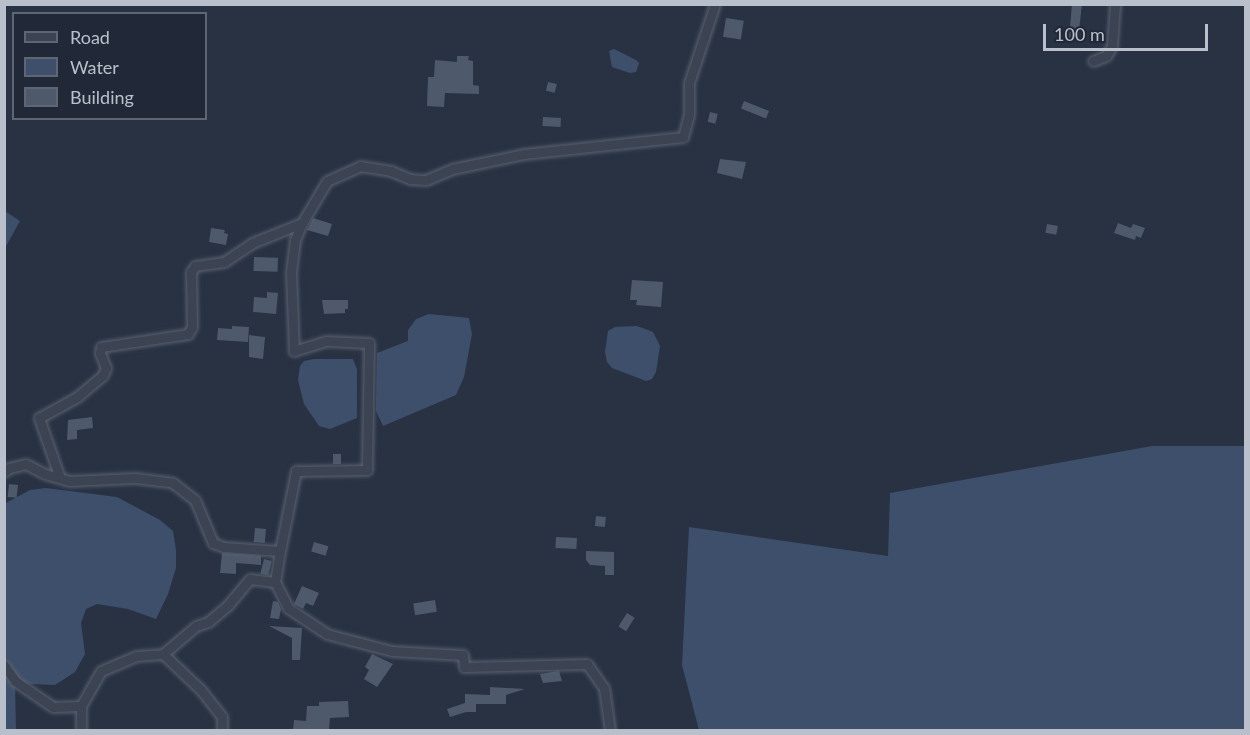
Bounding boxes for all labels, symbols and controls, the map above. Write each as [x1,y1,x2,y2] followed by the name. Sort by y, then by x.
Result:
[12,12,207,120] legend
[1046,12,1211,50] scale bar
[1054,23,1105,45] text: 100 m
[70,26,110,48] text: Road
[70,56,119,78] text: Water
[70,86,134,108] text: Building

